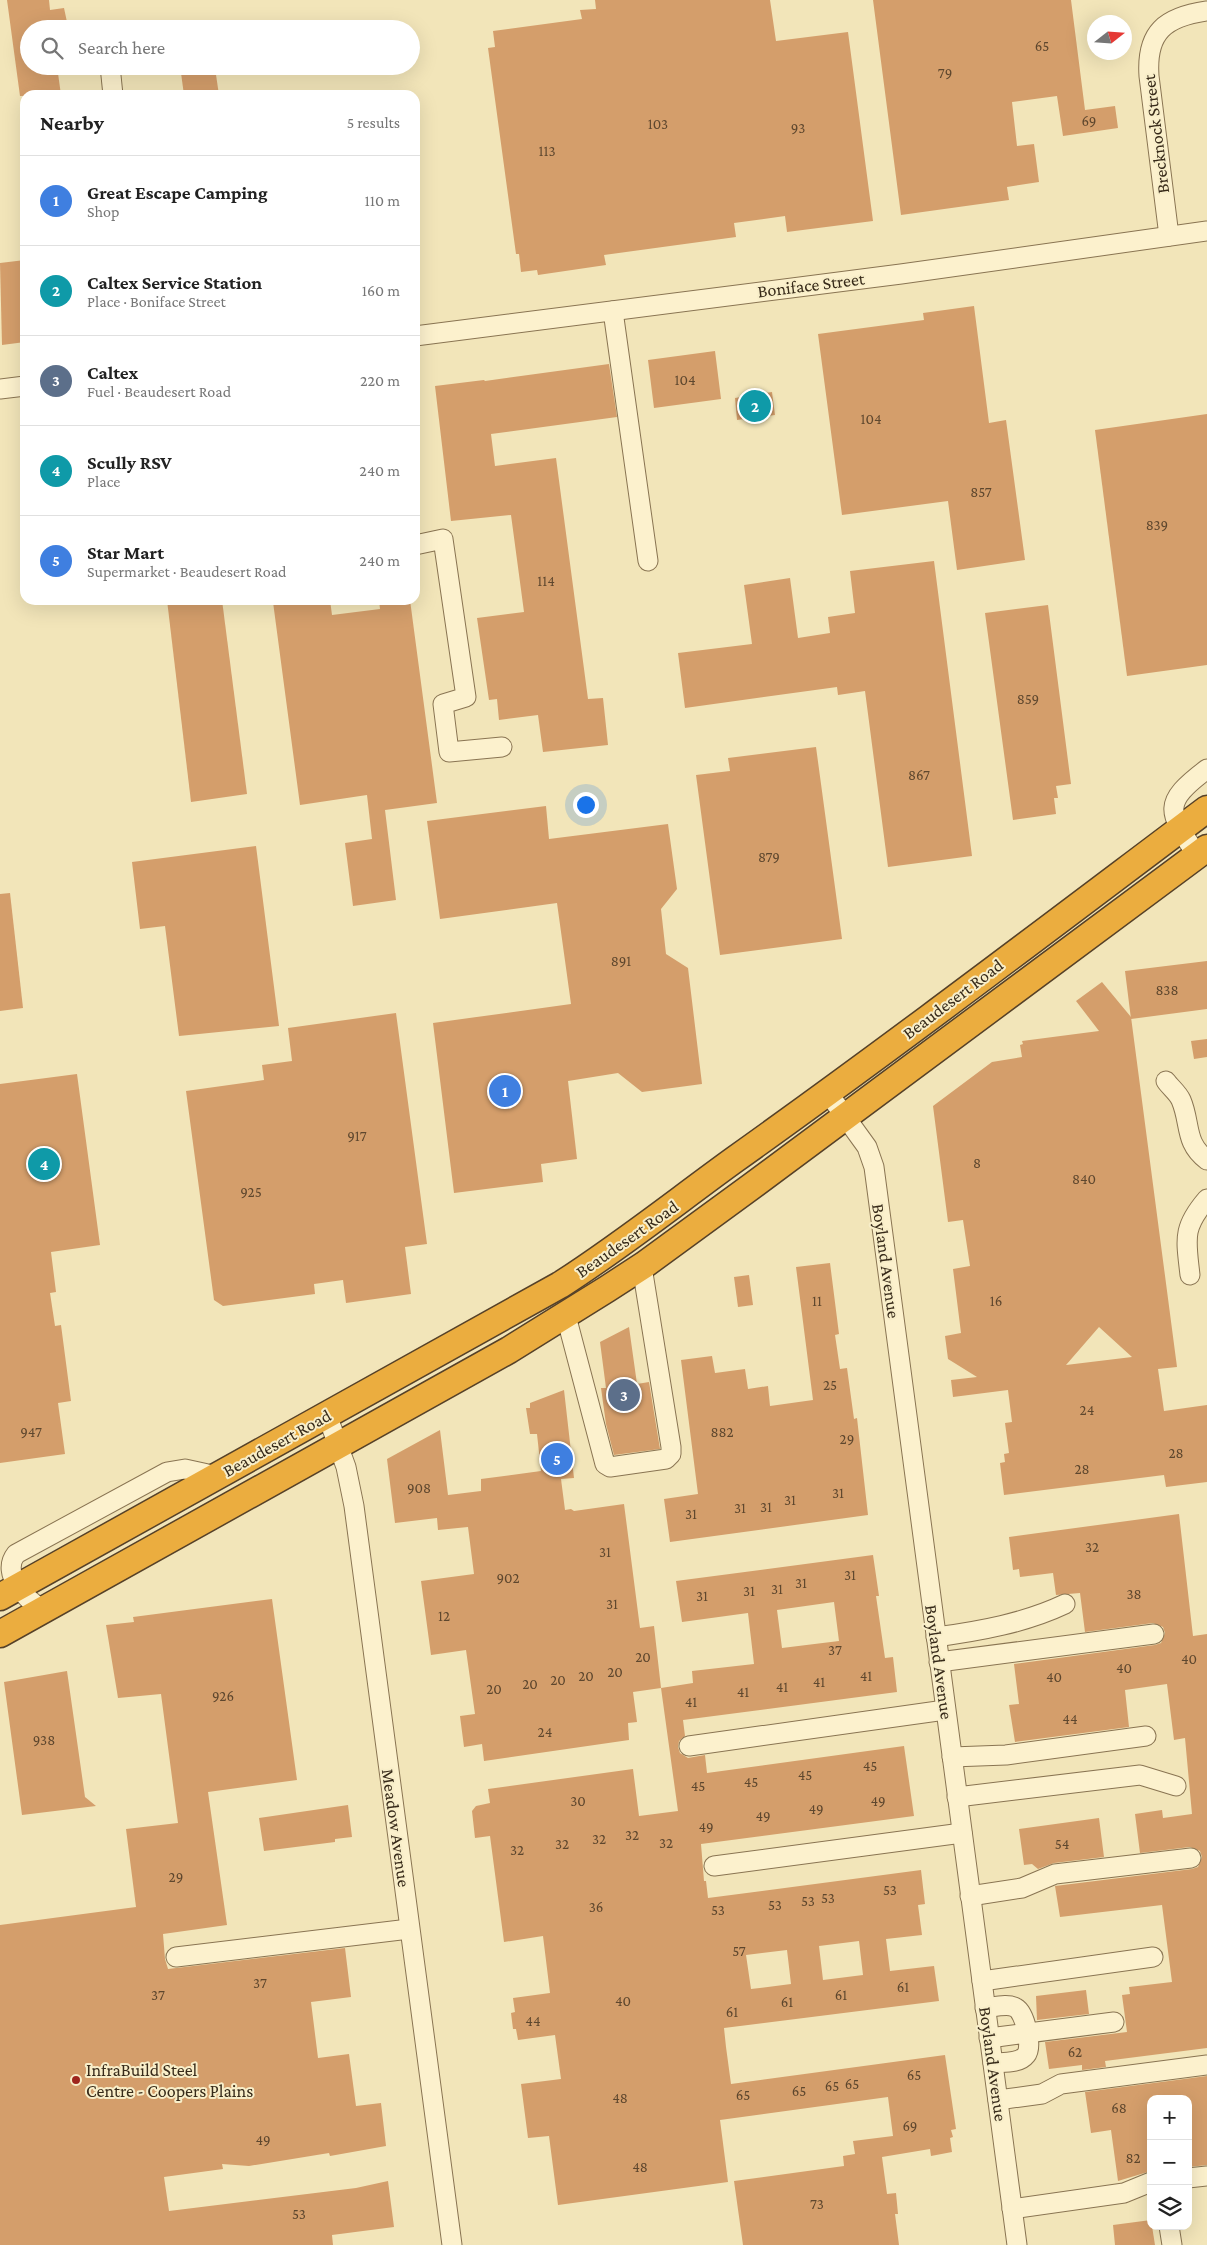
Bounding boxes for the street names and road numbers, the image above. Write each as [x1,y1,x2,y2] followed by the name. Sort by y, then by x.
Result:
[1139,72,1173,195] street label: Brecknock Street
[756,268,867,301] street label: Boniface Street
[899,955,1007,1043] street label: Beaudesert Road
[572,1196,682,1282] street label: Beaudesert Road
[868,1202,904,1320] street label: Boyland Avenue
[220,1405,335,1481] street label: Beaudesert Road
[921,1603,957,1721] street label: Boyland Avenue
[378,1768,414,1888] street label: Meadow Avenue
[975,2005,1011,2123] street label: Boyland Avenue

